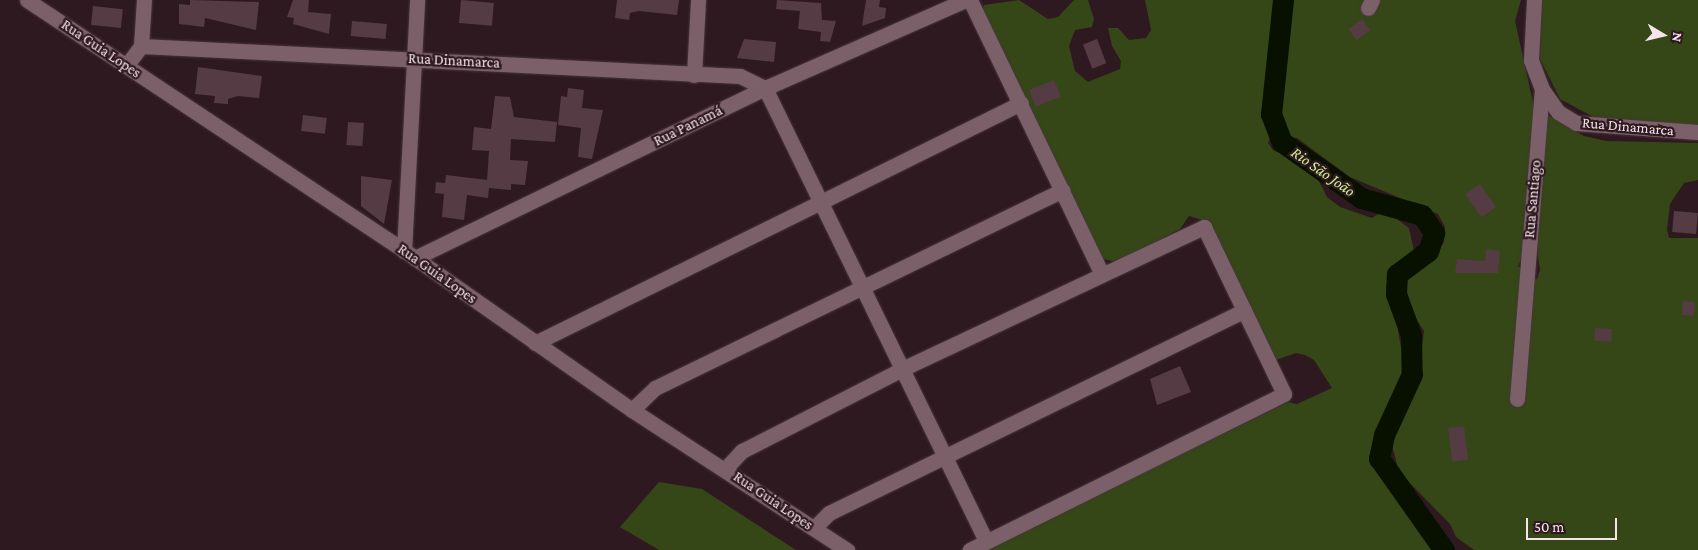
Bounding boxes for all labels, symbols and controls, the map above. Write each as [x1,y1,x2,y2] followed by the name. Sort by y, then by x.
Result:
[1638,10,1688,60] north arrow
[58,16,144,82] street label: Rua Guia Lopes
[1669,31,1686,43] text: N
[408,50,500,72] street label: Rua Dinamarca
[651,102,725,150] street label: Rua Panamá
[1581,114,1675,140] street label: Rua Dinamarca
[1287,143,1359,201] water label: Rio São João
[1521,159,1545,239] street label: Rua Santiago
[394,240,480,308] street label: Rua Guia Lopes
[730,468,816,534] street label: Rua Guia Lopes
[1528,508,1619,540] scale bar
[1534,519,1564,535] text: 50 m

